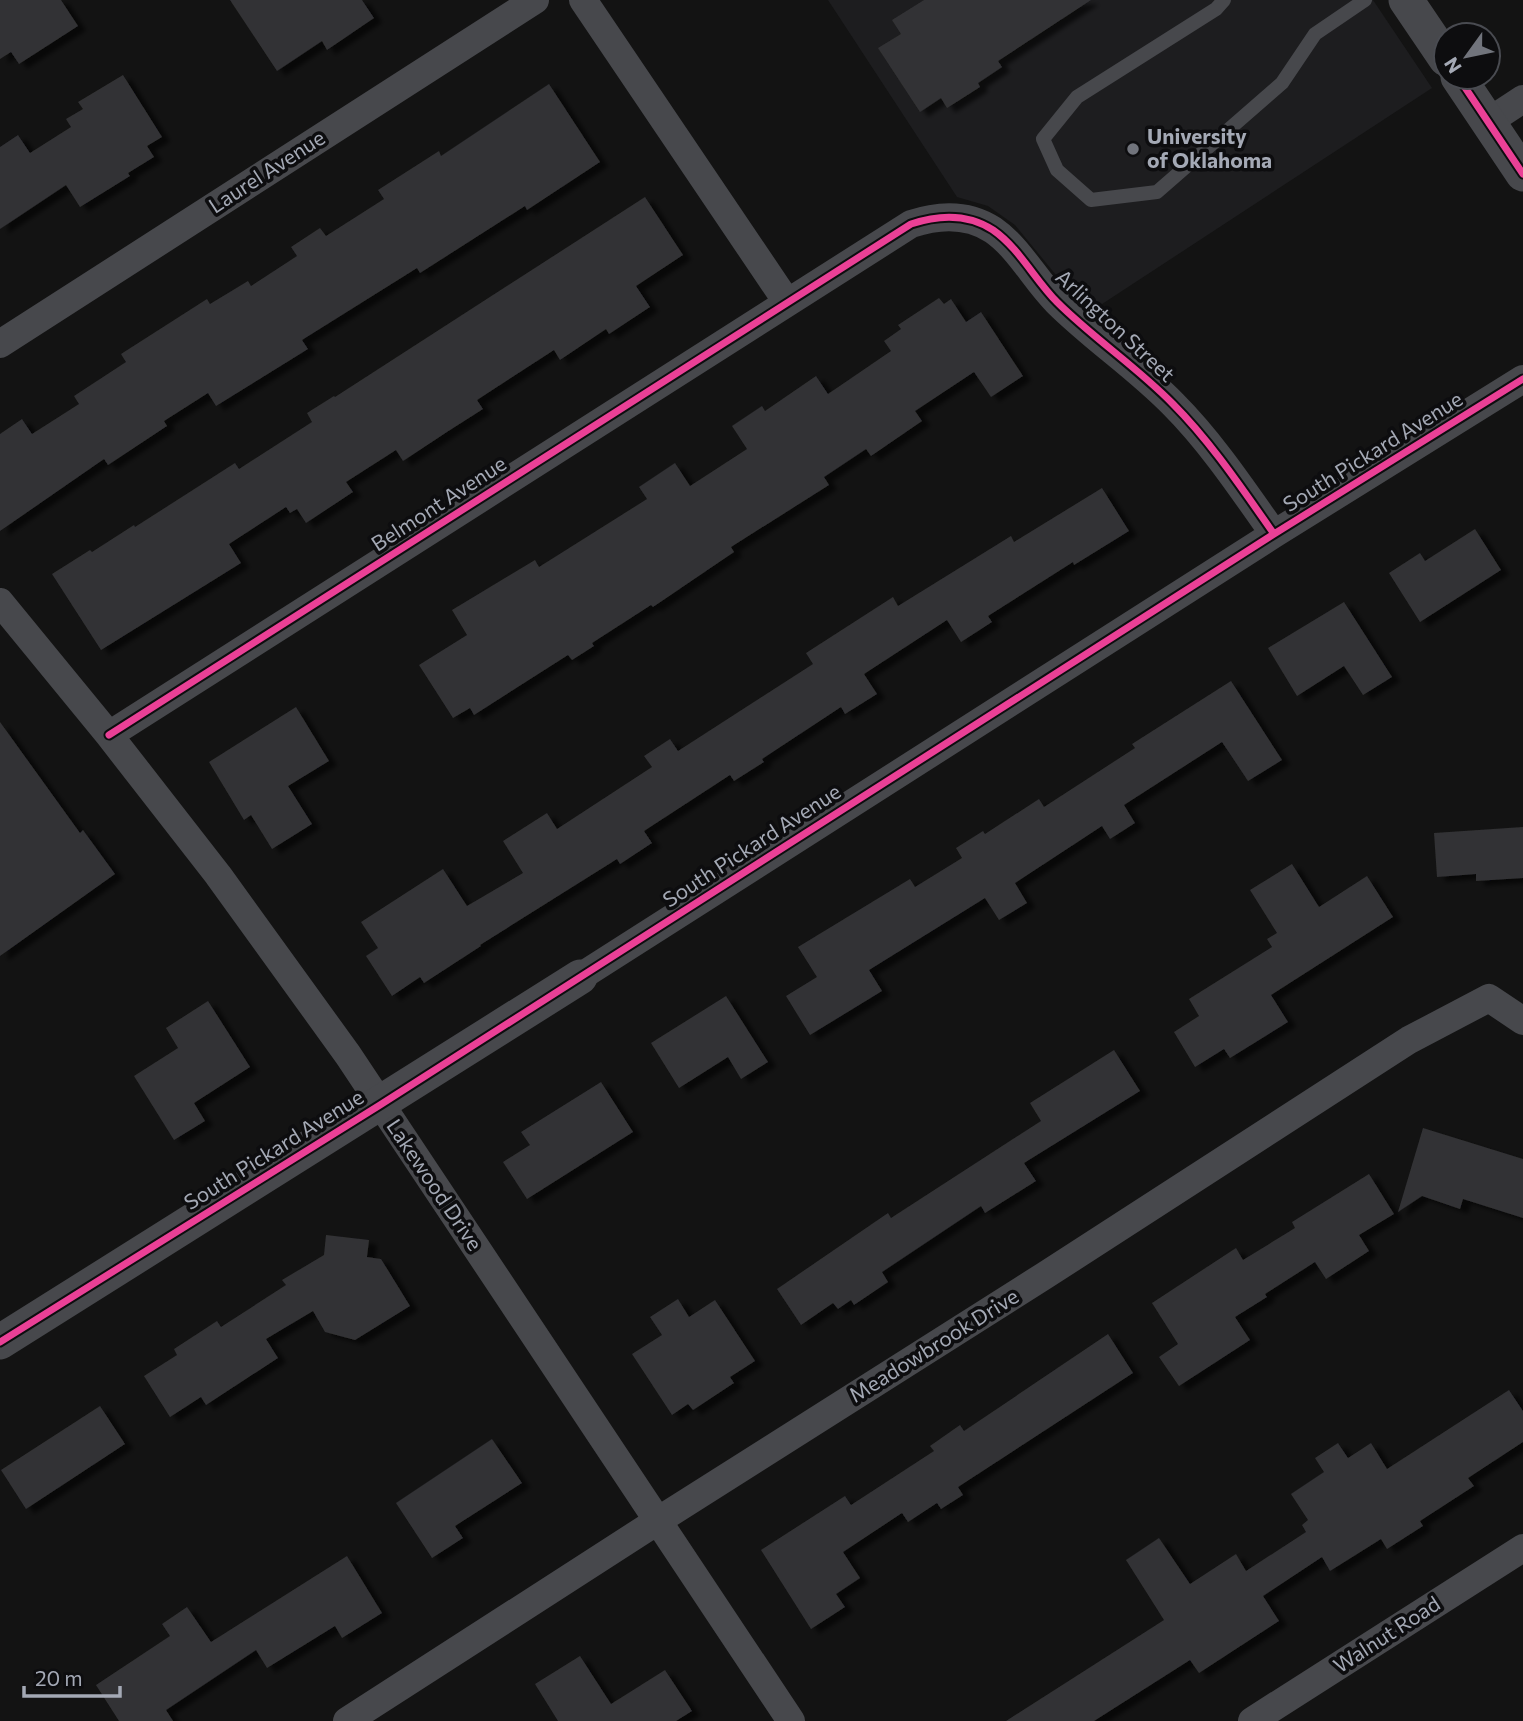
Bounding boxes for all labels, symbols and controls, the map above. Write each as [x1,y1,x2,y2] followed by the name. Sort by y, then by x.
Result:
[1432,21,1502,91] north arrow
[1439,53,1466,78] text: N
[1147,123,1272,172] place label: University of Oklahoma
[204,124,329,217] street label: Laurel Avenue
[1125,141,1141,157] marker: University of Oklahoma
[1051,263,1181,386] street label: Arlington Street
[1278,385,1467,516] street label: South Pickard Avenue
[366,450,510,556] street label: Belmont Avenue
[658,778,845,912] street label: South Pickard Avenue
[179,1083,368,1214] street label: South Pickard Avenue
[382,1114,488,1255] street label: Lakewood Drive
[844,1282,1022,1407] street label: Meadowbrook Drive
[1328,1590,1444,1677] street label: Walnut Road
[24,1654,121,1698] scale bar
[35,1665,83,1690] text: 20 m

